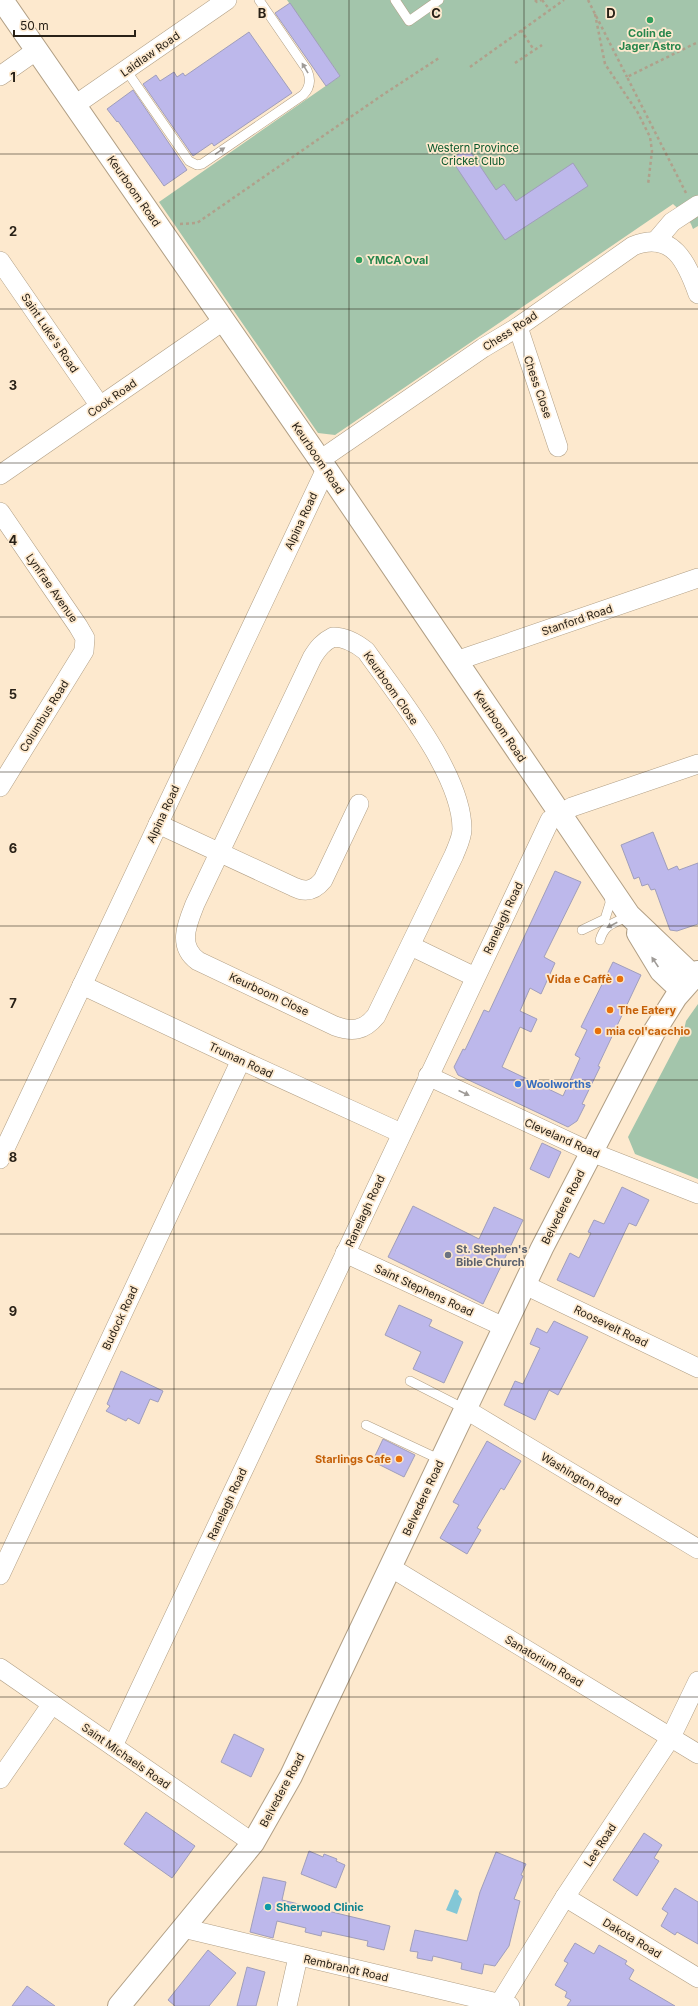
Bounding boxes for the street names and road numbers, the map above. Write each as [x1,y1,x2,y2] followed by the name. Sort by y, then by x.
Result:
[118,28,182,80] street label: Laidlaw Road
[104,153,164,229] street label: Keurboom Road
[18,291,82,375] street label: Saint Luke's Road
[480,308,540,354] street label: Chess Road
[521,354,555,420] street label: Chess Close
[85,376,139,420] street label: Cook Road
[289,420,347,496] street label: Keurboom Road
[282,490,320,552] street label: Alpina Road
[23,551,81,625] street label: Lynfrae Avenue
[540,601,614,639] street label: Stanford Road
[360,649,422,727] street label: Keurboom Close
[16,677,72,755] street label: Columbus Road
[471,688,529,764] street label: Keurboom Road
[144,783,182,845] street label: Alpina Road
[480,880,526,956] street label: Ranelagh Road
[227,969,311,1019] street label: Keurboom Close
[207,1039,275,1081] street label: Truman Road
[522,1115,602,1161] street label: Cleveland Road
[538,1167,588,1247] street label: Belvedere Road
[342,1173,388,1249] street label: Ranelagh Road
[372,1261,476,1319] street label: Saint Stephens Road
[99,1284,141,1352] street label: Budock Road
[572,1302,650,1350] street label: Roosevelt Road
[538,1450,624,1508] street label: Washington Road
[399,1458,447,1538] street label: Belvedere Road
[204,1466,250,1542] street label: Ranelagh Road
[502,1632,586,1690] street label: Sanatorium Road
[79,1720,173,1792] street label: Saint Michaels Road
[257,1751,307,1829] street label: Belvedere Road
[581,1821,619,1869] street label: Lee Road
[600,1915,664,1961] street label: Dakota Road
[302,1951,390,1985] street label: Rembrandt Road

